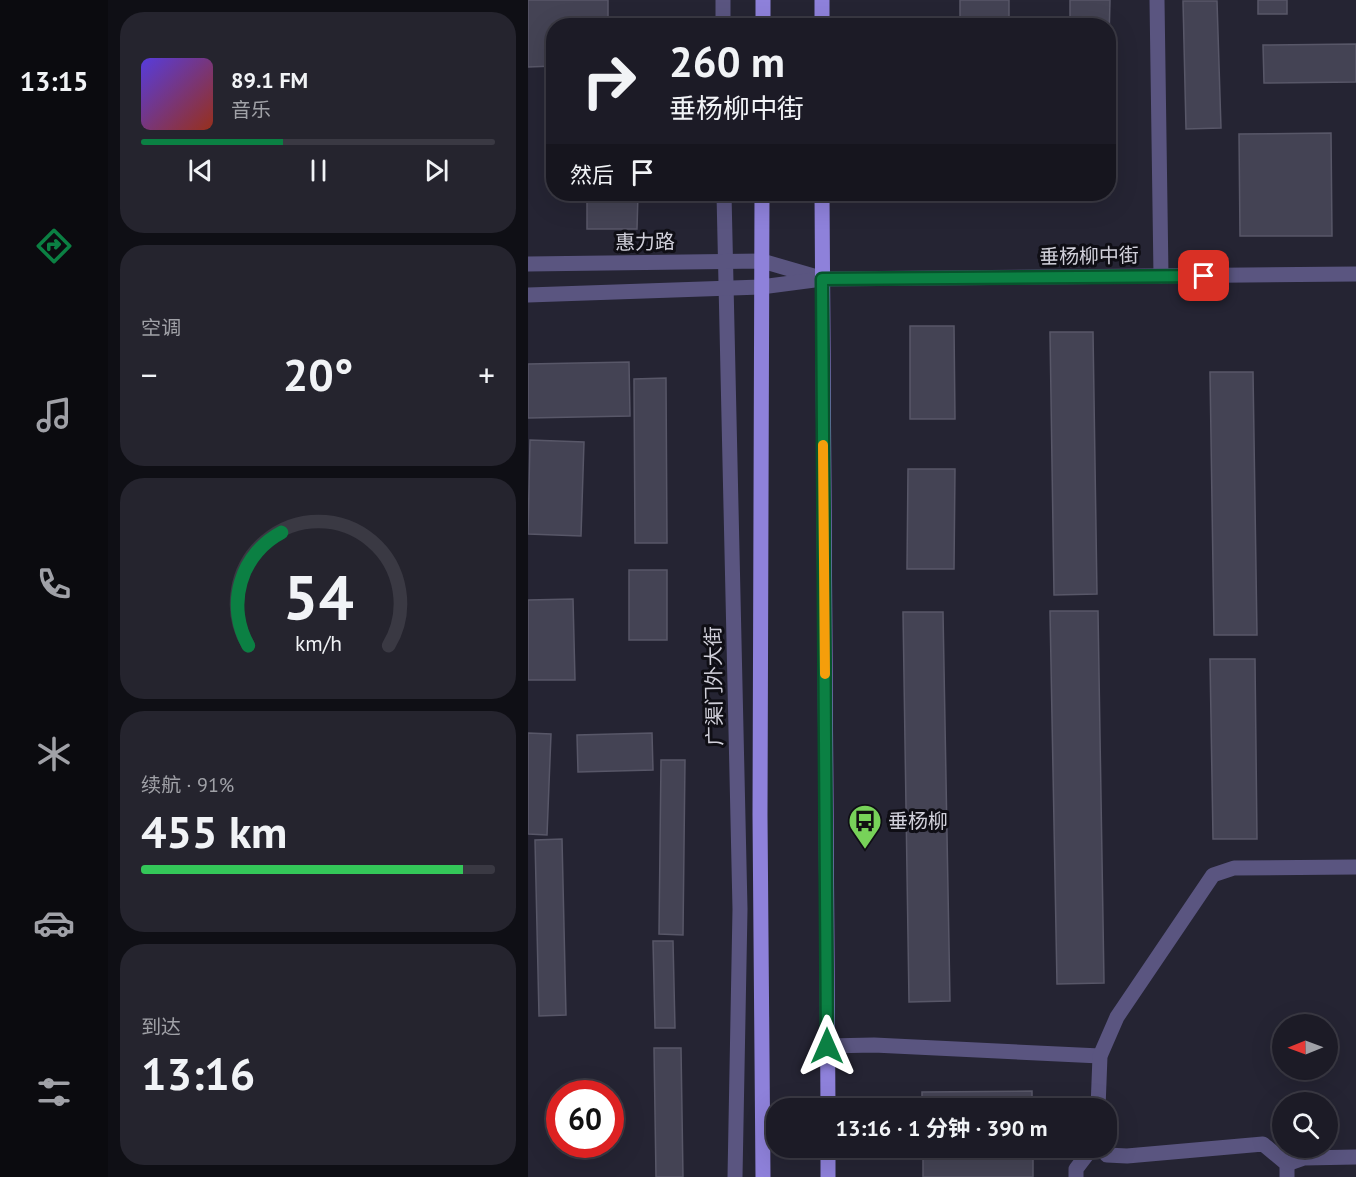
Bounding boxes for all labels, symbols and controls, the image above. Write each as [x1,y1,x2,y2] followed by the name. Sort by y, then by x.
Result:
[669,34,785,89] text: 260 m
[570,42,648,120] icon: right
[20,64,88,98] text: 13:15
[231,66,308,94] text: 89.1 FM
[669,91,804,125] text: 垂杨柳中街
[231,97,271,123] text: 音乐
[184,154,217,187] icon: previous
[302,154,335,187] icon: pause
[420,154,453,187] icon: next
[626,156,659,189] icon: arrive
[570,161,614,189] text: 然后
[33,225,75,267] icon: directions
[615,228,675,256] street label: 惠力路
[1039,242,1139,270] street label: 垂杨柳中街
[1178,250,1229,301] pin
[1187,259,1220,292] icon: arrive
[141,315,181,341] text: 空调
[283,345,353,403] text: 20°
[141,353,158,396] text: −
[478,353,495,396] text: +
[33,394,75,436] icon: music
[283,556,353,637] text: 54
[33,563,75,605] icon: phone
[700,626,728,746] street label: 广渠门外大街
[294,629,341,657] text: km/h
[33,733,75,775] icon: climate
[141,772,234,798] text: 续航 · 91%
[141,802,287,860] text: 455 km
[847,803,883,850] bus stop icon: 垂杨柳
[888,808,948,834] place label: 垂杨柳
[33,902,75,944] icon: car
[141,1014,181,1040] text: 到达
[795,1014,859,1078] position arrow
[1272,1014,1338,1080] north arrow
[1272,1014,1338,1158] map controls
[141,1044,255,1102] text: 13:16
[33,1071,75,1113] icon: filters
[546,1080,624,1158] speed limit sign: 60
[1272,1092,1338,1158] button: search
[836,1114,1047,1142] text: 13:16 · 1 分钟 · 390 m

